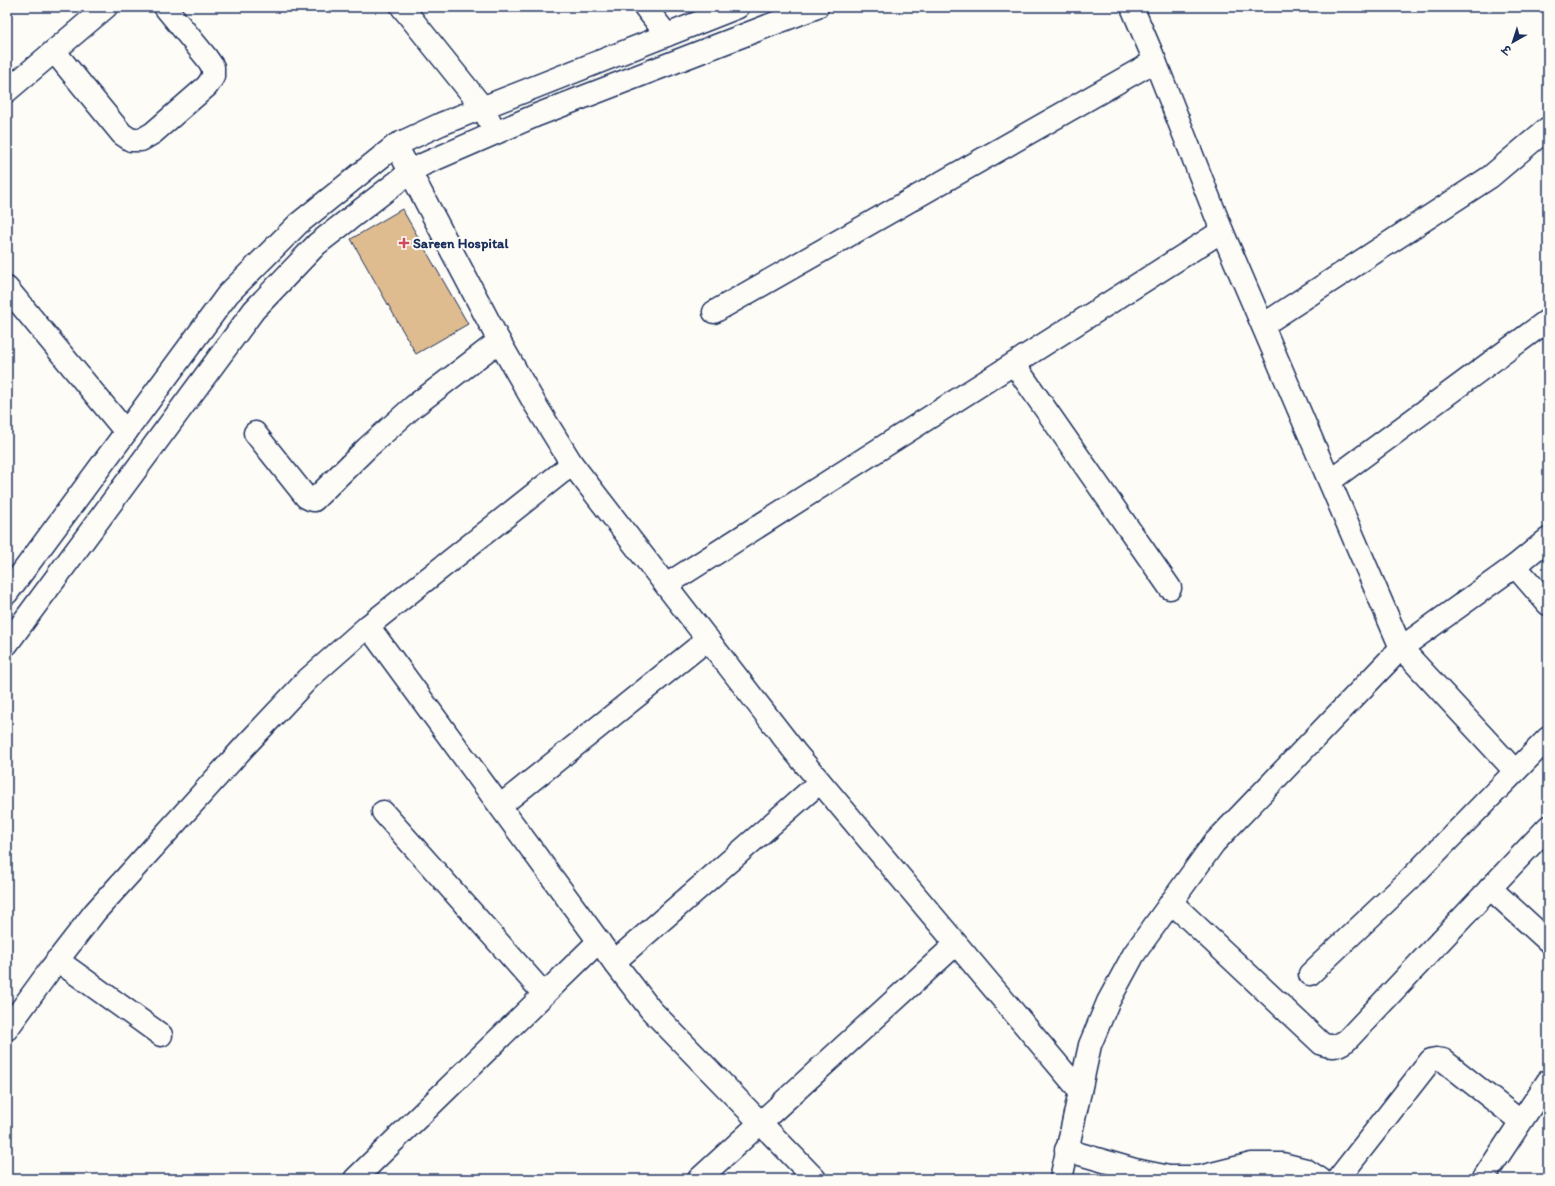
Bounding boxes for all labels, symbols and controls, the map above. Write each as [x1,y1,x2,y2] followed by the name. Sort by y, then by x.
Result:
[1493,22,1533,62] north arrow
[1499,41,1515,57] text: उ
[413,235,509,252] place label: Sareen Hospital
[398,237,410,249] marker: Sareen Hospital

